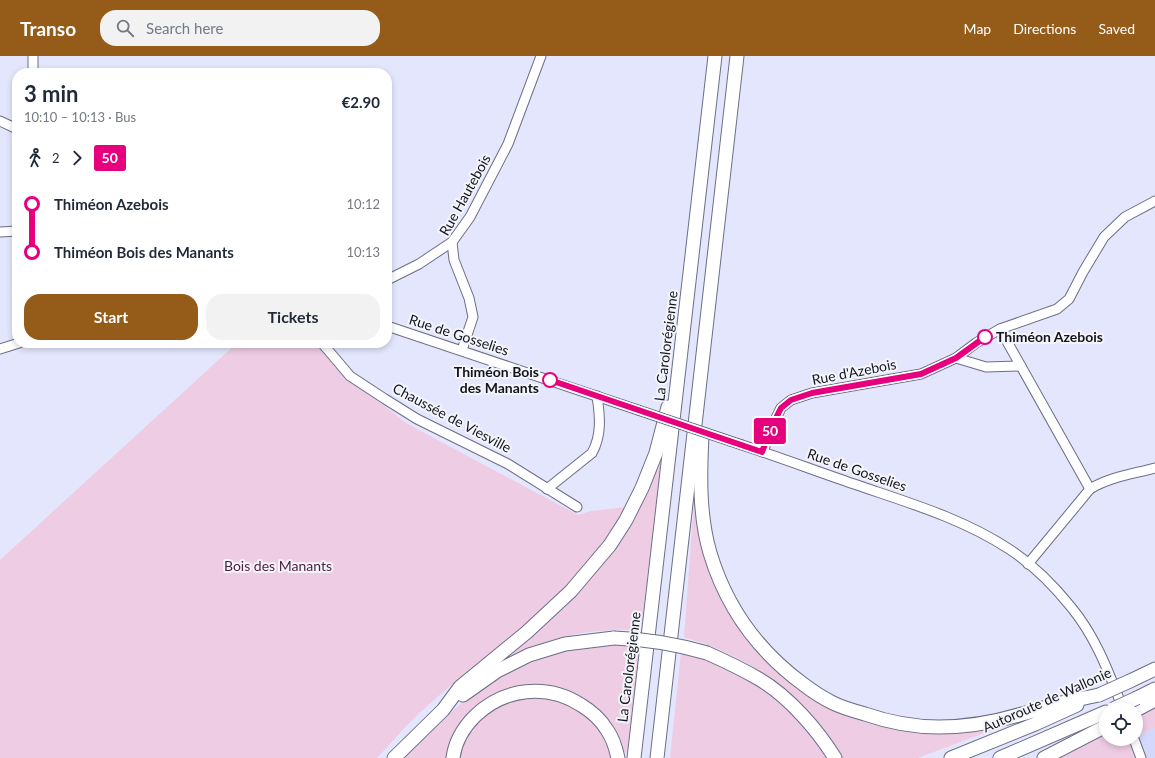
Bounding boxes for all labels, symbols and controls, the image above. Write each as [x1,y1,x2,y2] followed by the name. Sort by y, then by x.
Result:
[100,10,380,46] search box
[20,17,76,40] text: Transo
[114,17,136,39] icon: search
[146,19,223,37] text: Search here
[964,20,991,37] text: Map
[1013,20,1076,37] text: Directions
[1098,20,1135,37] text: Saved
[24,80,79,107] text: 3 min
[342,93,380,111] text: €2.90
[24,109,136,125] text: 10:10 – 10:13 · Bus
[24,147,46,169] icon: walk
[66,147,88,169] icon: forward
[102,149,118,166] text: 50
[52,150,60,166] text: 2
[435,151,494,238] street label: Rue Hautebois
[54,195,169,213] text: Thiméon Azebois
[347,196,380,212] text: 10:12
[54,243,234,261] text: Thiméon Bois des Manants
[347,244,380,260] text: 10:13
[650,290,681,402] street label: La Carolorégienne
[24,294,198,340] button: Start
[206,294,380,340] button: Tickets
[407,310,511,359] street label: Rue de Gosselies
[996,328,1103,345] place label: Thiméon Azebois
[977,329,993,345] marker: Thiméon Azebois
[810,355,897,388] street label: Rue d'Azebois
[454,363,539,396] place label: Thiméon Bois des Manants
[542,372,558,388] marker: Thiméon Bois des Manants
[390,379,514,456] street label: Chaussée de Viesville
[752,418,788,444] line badge: 50
[762,422,778,439] text: 50
[805,445,909,494] street label: Rue de Gosselies
[224,557,332,574] park label: Bois des Manants
[613,611,644,723] street label: La Carolorégienne
[980,664,1114,736] street label: Autoroute de Wallonie
[1099,702,1143,746] map controls
[1099,702,1143,746] button: locate

